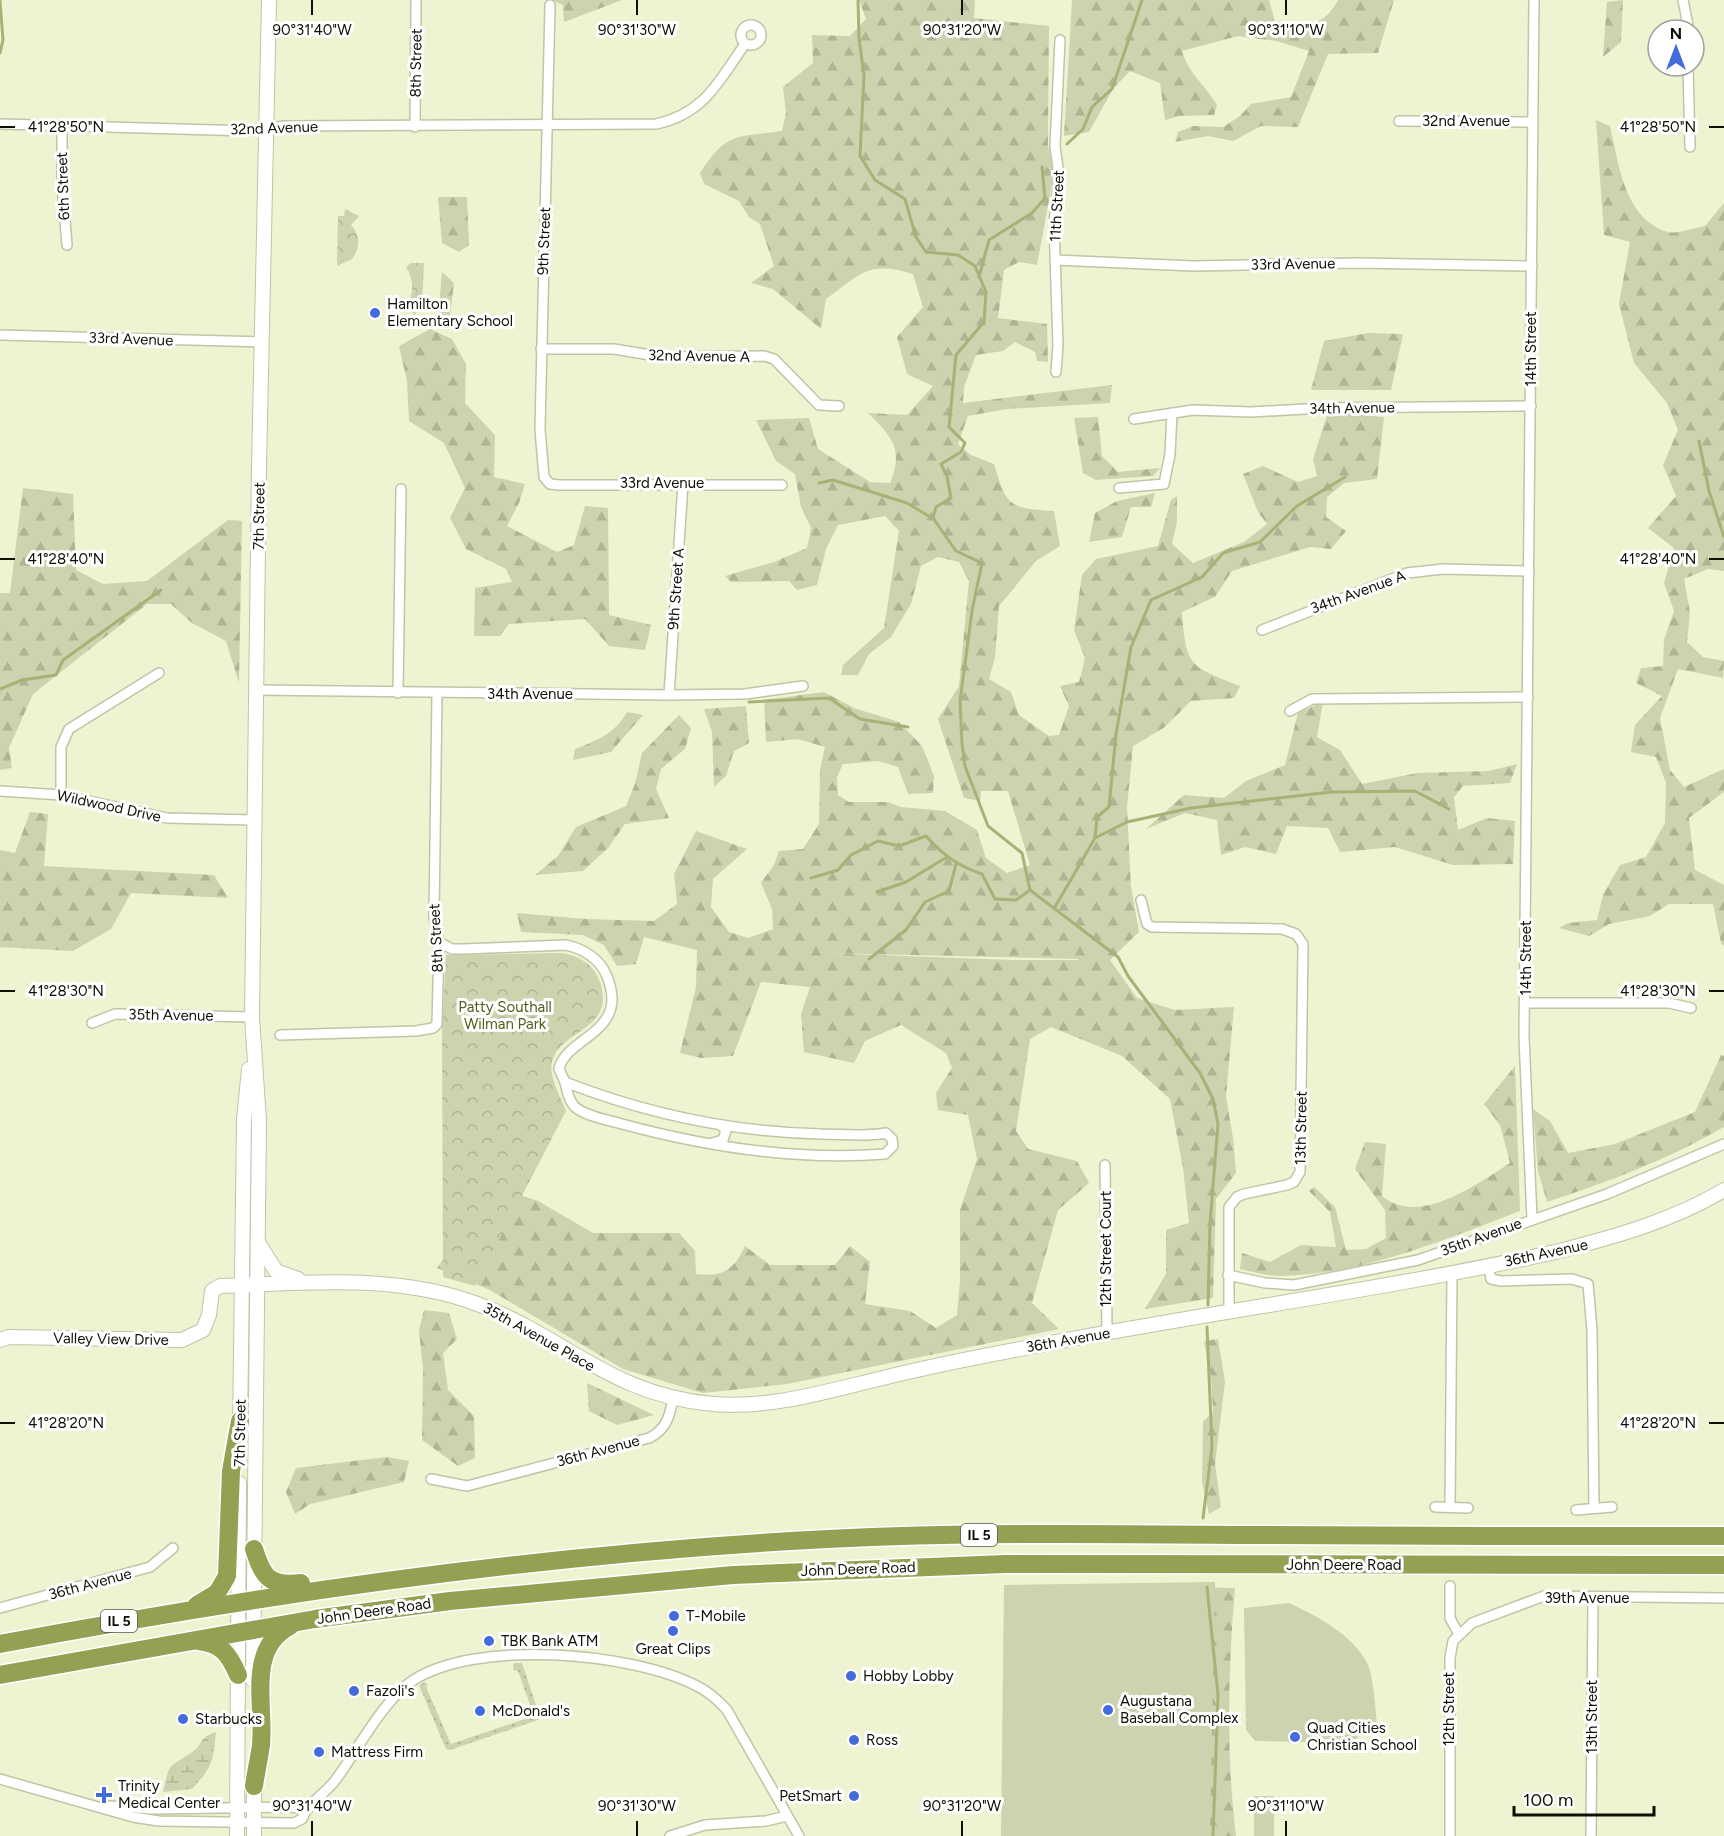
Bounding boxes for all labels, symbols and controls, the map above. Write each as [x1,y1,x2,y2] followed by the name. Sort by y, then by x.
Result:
[1646,18,1706,78] north arrow
[272,21,352,39] text: 90°31'40"W
[598,21,677,39] text: 90°31'30"W
[923,21,1002,39] text: 90°31'20"W
[1248,21,1325,39] text: 90°31'10"W
[1670,24,1682,43] text: N
[406,28,426,98] street label: 8th Street
[1422,112,1510,130] street label: 32nd Avenue
[230,117,318,139] street label: 32nd Avenue
[28,118,104,136] text: 41°28'50"N
[1620,118,1696,136] text: 41°28'50"N
[53,151,73,220] street label: 6th Street
[1046,169,1068,242] street label: 11th Street
[534,206,554,275] street label: 9th Street
[1251,254,1335,274] street label: 33rd Avenue
[387,295,513,330] place label: Hamilton Elementary School
[368,306,382,320] marker: Hamilton Elementary School
[1522,311,1540,387] street label: 14th Street
[88,329,174,349] street label: 33rd Avenue
[648,346,750,366] street label: 32nd Avenue A
[1309,398,1395,418] street label: 34th Avenue
[620,474,704,492] street label: 33rd Avenue
[249,482,269,550] street label: 7th Street
[664,547,688,631] street label: 9th Street A
[28,550,104,568] text: 41°28'40"N
[1620,550,1696,568] text: 41°28'40"N
[1308,566,1408,618] street label: 34th Avenue A
[487,685,573,703] street label: 34th Avenue
[55,786,163,826] street label: Wildwood Drive
[425,903,447,973] street label: 8th Street
[1517,920,1535,996] street label: 14th Street
[28,982,104,1000] text: 41°28'30"N
[1620,982,1696,1000] text: 41°28'30"N
[458,998,552,1033] park label: Patty Southall Wilman Park
[128,1005,214,1025] street label: 35th Avenue
[1291,1090,1311,1165] street label: 13th Street
[1097,1190,1115,1307] street label: 12th Street Court
[1438,1214,1524,1260] street label: 35th Avenue
[1502,1235,1590,1271] street label: 36th Avenue
[480,1299,598,1375] street label: 35th Avenue Place
[1025,1324,1111,1356] street label: 36th Avenue
[53,1329,169,1349] street label: Valley View Drive
[230,1399,250,1467] street label: 7th Street
[28,1414,104,1432] text: 41°28'20"N
[1620,1414,1696,1432] text: 41°28'20"N
[555,1431,641,1471] street label: 36th Avenue
[961,1524,997,1546] road number: IL 5
[1286,1556,1402,1574] street label: John Deere Road
[800,1558,916,1580] street label: John Deere Road
[47,1564,133,1604] street label: 36th Avenue
[1544,1589,1630,1607] street label: 39th Avenue
[316,1594,432,1628] street label: John Deere Road
[686,1607,746,1625] place label: T-Mobile
[667,1609,681,1623] marker: T-Mobile
[101,1610,137,1632] road number: IL 5
[666,1624,680,1638] marker: Great Clips
[501,1632,598,1650] place label: TBK Bank ATM
[482,1634,496,1648] marker: TBK Bank ATM
[635,1640,711,1658] place label: Great Clips
[863,1667,954,1685] place label: Hobby Lobby
[844,1669,858,1683] marker: Hobby Lobby
[1440,1672,1458,1746] street label: 12th Street
[1583,1680,1601,1754] street label: 13th Street
[366,1682,415,1700] place label: Fazoli's
[347,1684,361,1698] marker: Fazoli's
[1120,1692,1238,1727] place label: Augustana Baseball Complex
[492,1702,570,1720] place label: McDonald's
[1101,1703,1115,1717] marker: Augustana Baseball Complex
[473,1704,487,1718] marker: McDonald's
[195,1710,262,1728] place label: Starbucks
[176,1712,190,1726] marker: Starbucks
[1307,1719,1417,1754] place label: Quad Cities Christian School
[1288,1730,1302,1744] marker: Quad Cities Christian School
[866,1731,898,1749] place label: Ross
[847,1733,861,1747] marker: Ross
[331,1743,423,1761] place label: Mattress Firm
[312,1745,326,1759] marker: Mattress Firm
[118,1777,220,1812] place label: Trinity Medical Center
[1514,1779,1654,1817] scale bar
[95,1786,113,1804] marker: Trinity Medical Center
[779,1787,842,1805] place label: PetSmart
[847,1789,861,1803] marker: PetSmart
[1523,1789,1573,1811] text: 100 m
[272,1797,352,1815] text: 90°31'40"W
[598,1797,677,1815] text: 90°31'30"W
[923,1797,1002,1815] text: 90°31'20"W
[1248,1797,1325,1815] text: 90°31'10"W

